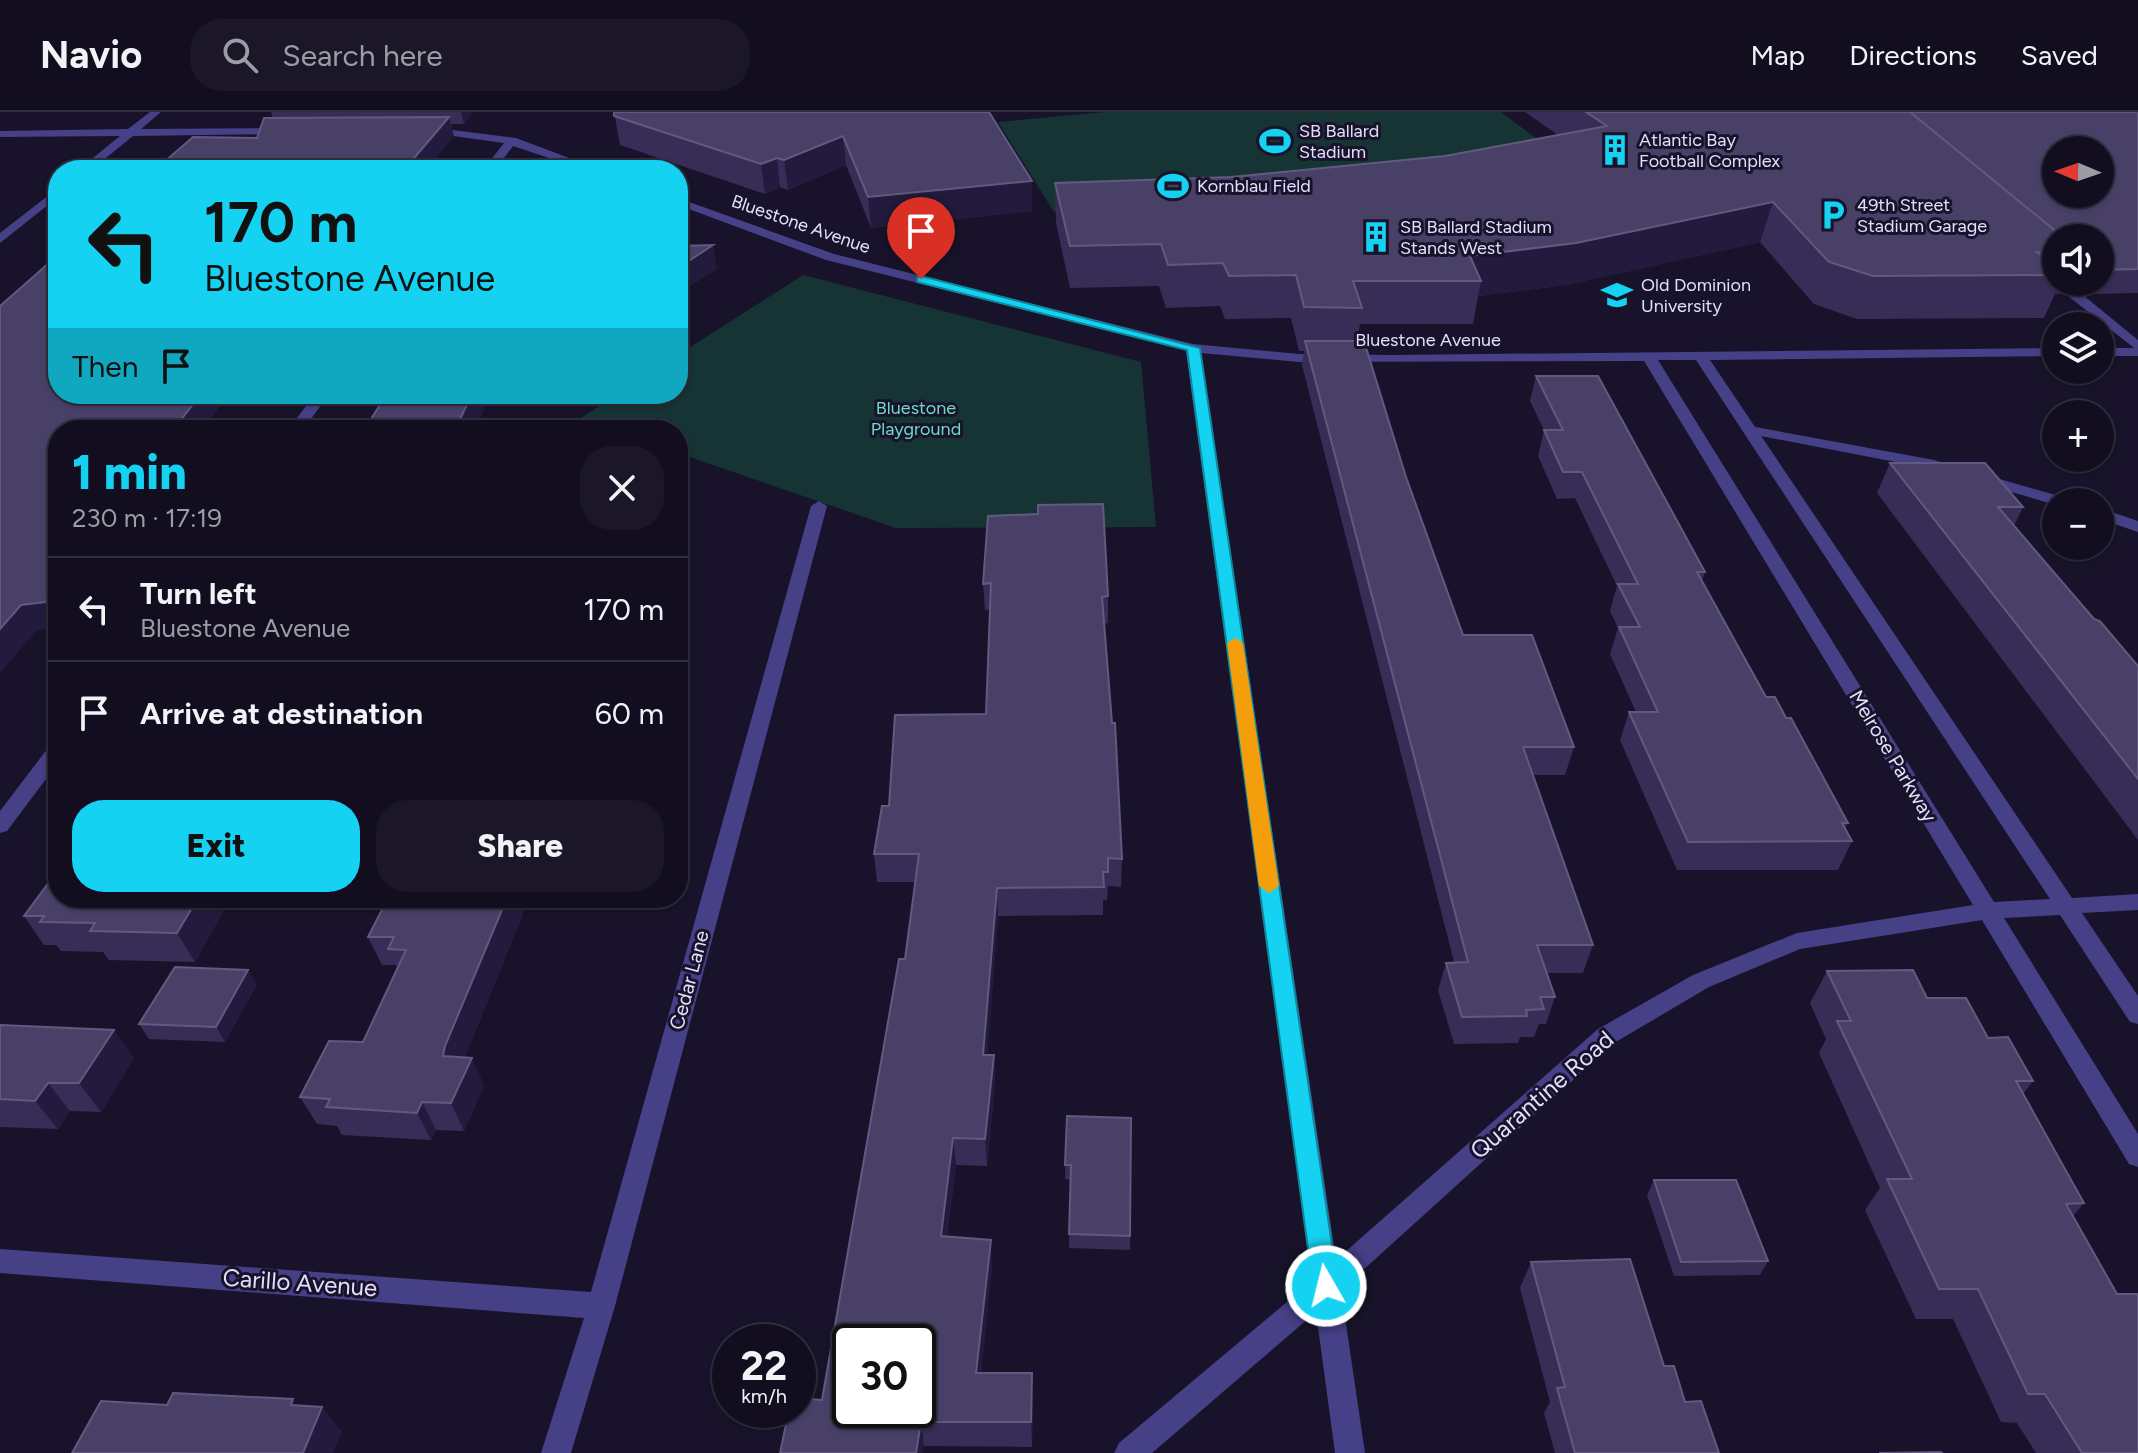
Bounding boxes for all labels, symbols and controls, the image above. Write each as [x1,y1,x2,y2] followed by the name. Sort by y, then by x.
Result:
[190,19,750,91] search box
[40,32,142,78] text: Navio
[218,33,262,77] icon: search
[282,37,443,74] text: Search here
[1751,38,1805,72] text: Map
[1849,38,1977,72] text: Directions
[2021,38,2098,72] text: Saved
[1299,120,1379,163] place label: SB Ballard Stadium
[1258,124,1292,158] sports icon: SB Ballard Stadium
[1639,129,1781,172] place label: Atlantic Bay Football Complex
[1598,133,1632,167] building icon: Atlantic Bay Football Complex
[2042,136,2114,208] north arrow
[2042,136,2114,560] map controls
[1156,169,1190,203] sports icon: Kornblau Field
[1197,175,1311,197] place label: Kornblau Field
[204,189,357,256] text: 170 m
[729,190,874,258] street label: Bluestone Avenue
[72,192,176,296] icon: left
[1857,194,1987,237] place label: 49th Street Stadium Garage
[887,197,955,279] pin
[1816,198,1850,232] parking icon: 49th Street Stadium Garage
[899,209,943,253] icon: arrive
[1400,216,1552,259] place label: SB Ballard Stadium Stands West
[1359,220,1393,254] building icon: SB Ballard Stadium Stands West
[2042,224,2114,296] button: sound
[204,257,495,300] text: Bluestone Avenue
[1641,274,1751,317] place label: Old Dominion University
[1600,278,1634,312] school or university icon: Old Dominion University
[2042,312,2114,384] button: layers
[1355,329,1501,351] street label: Bluestone Avenue
[154,344,198,388] icon: arrive
[72,348,138,385] text: Then
[871,397,961,440] park label: Bluestone Playground
[2042,400,2114,472] button: +
[72,443,187,501] text: 1 min
[580,446,664,530] button: close
[2042,488,2114,560] button: −
[72,502,222,534] text: 230 m · 17:19
[140,575,257,612] text: Turn left
[72,587,116,631] icon: left
[583,591,664,628] text: 170 m
[140,612,350,644] text: Bluestone Avenue
[1844,686,1942,827] street label: Melrose Parkway
[72,691,116,735] icon: arrive
[140,695,423,732] text: Arrive at destination
[595,695,664,732] text: 60 m
[72,800,360,892] button: Exit
[376,800,664,892] button: Share
[664,928,714,1032] street label: Cedar Lane
[1464,1024,1619,1165] street label: Quarantine Road
[1284,1244,1368,1328] position arrow
[222,1263,378,1302] street label: Carillo Avenue
[832,1324,936,1428] speed limit sign: 30
[741,1342,787,1390] text: 22
[741,1384,787,1408] text: km/h

